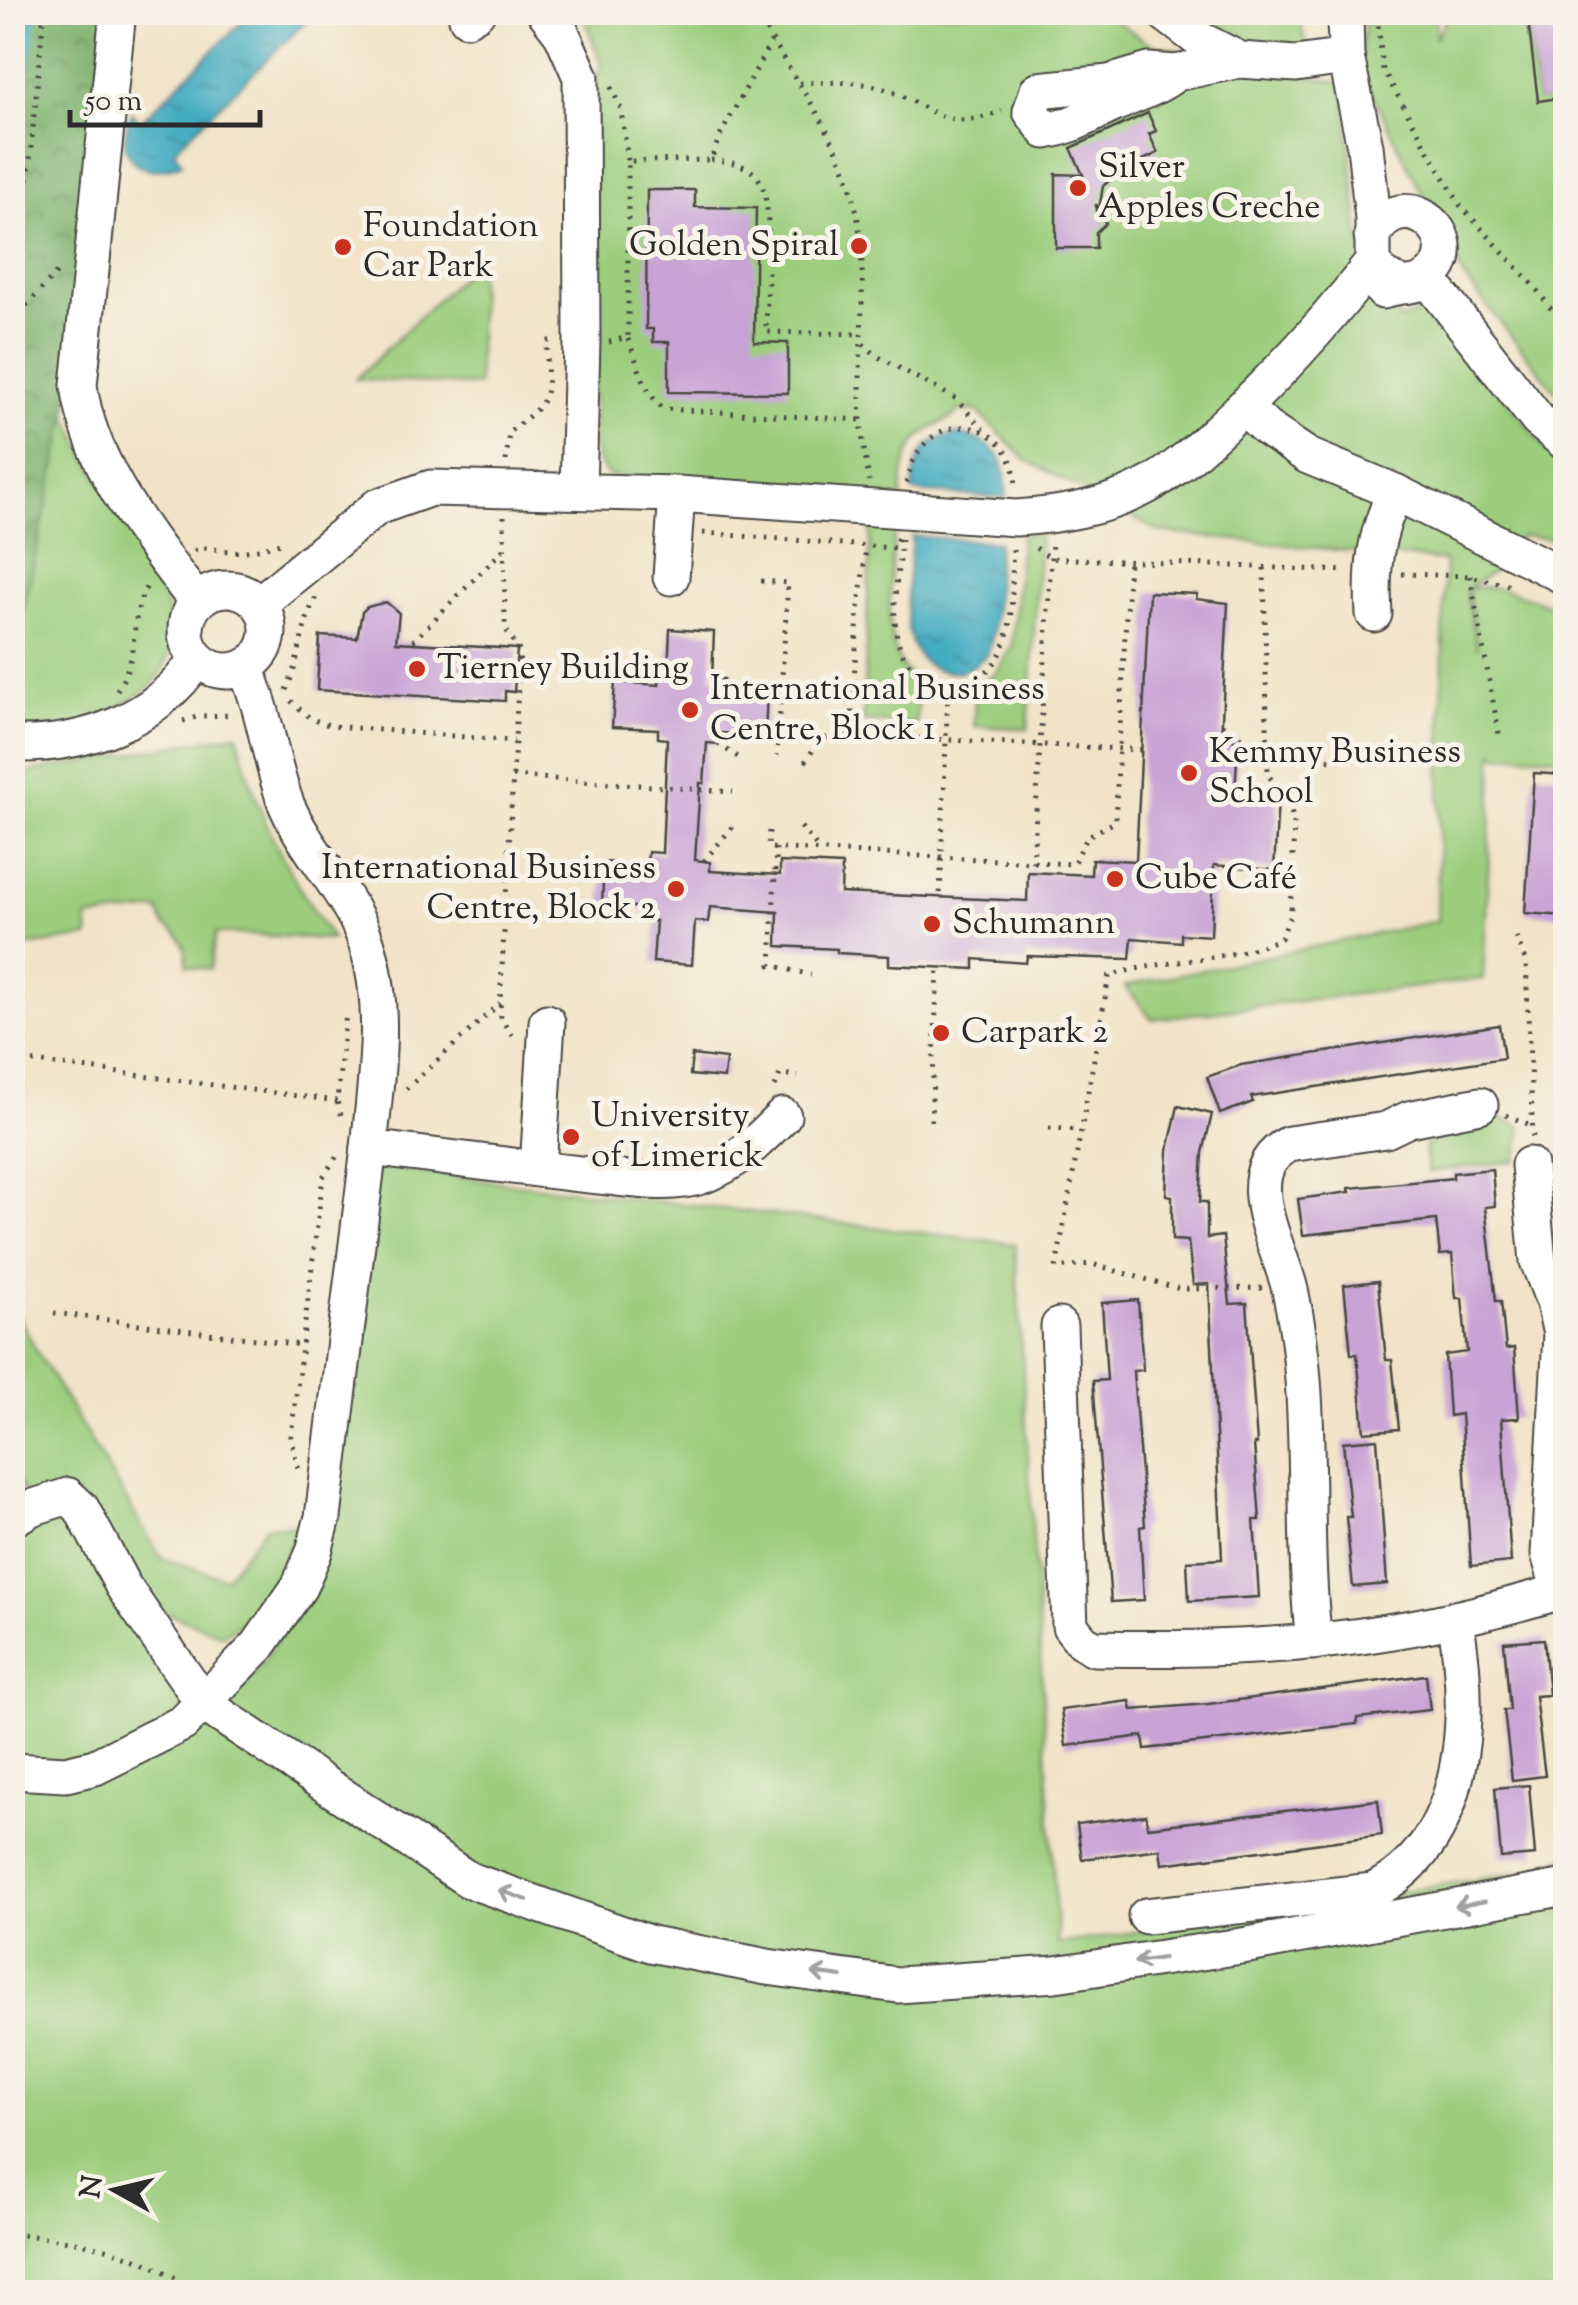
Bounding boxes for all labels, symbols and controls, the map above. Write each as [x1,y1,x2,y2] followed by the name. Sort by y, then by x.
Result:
[70,65,260,127] scale bar
[83,81,143,124] text: 50 m
[1098,143,1321,234] place label: Silver Apples Creche
[1067,177,1089,199] marker: Silver Apples Creche
[363,202,539,293] place label: Foundation Car Park
[629,221,839,272] place label: Golden Spiral
[848,235,870,257] marker: Golden Spiral
[332,236,354,258] marker: Foundation Car Park
[437,644,689,695] place label: Tierney Building
[406,658,428,680] marker: Tierney Building
[710,665,1045,756] place label: International Business Centre, Block 1
[679,699,701,721] marker: International Business Centre, Block 1
[1209,728,1461,819] place label: Kemmy Business School
[1178,762,1200,784] marker: Kemmy Business School
[321,844,656,935] place label: International Business Centre, Block 2
[1135,854,1297,905] place label: Cube Café
[1104,868,1126,890] marker: Cube Café
[665,878,687,900] marker: International Business Centre, Block 2
[952,899,1115,950] place label: Schumann
[921,913,943,935] marker: Schumann
[961,1008,1108,1059] place label: Carpark 2
[930,1022,952,1044] marker: Carpark 2
[591,1092,763,1183] place label: University of Limerick
[560,1126,582,1148] marker: University of Limerick
[497,1885,529,1903] one-way arrow
[1454,1895,1486,1914] one-way arrow
[1134,1951,1166,1969] one-way arrow
[811,1965,843,1984] one-way arrow
[65,2140,165,2240] north arrow
[72,2173,115,2201] text: N

